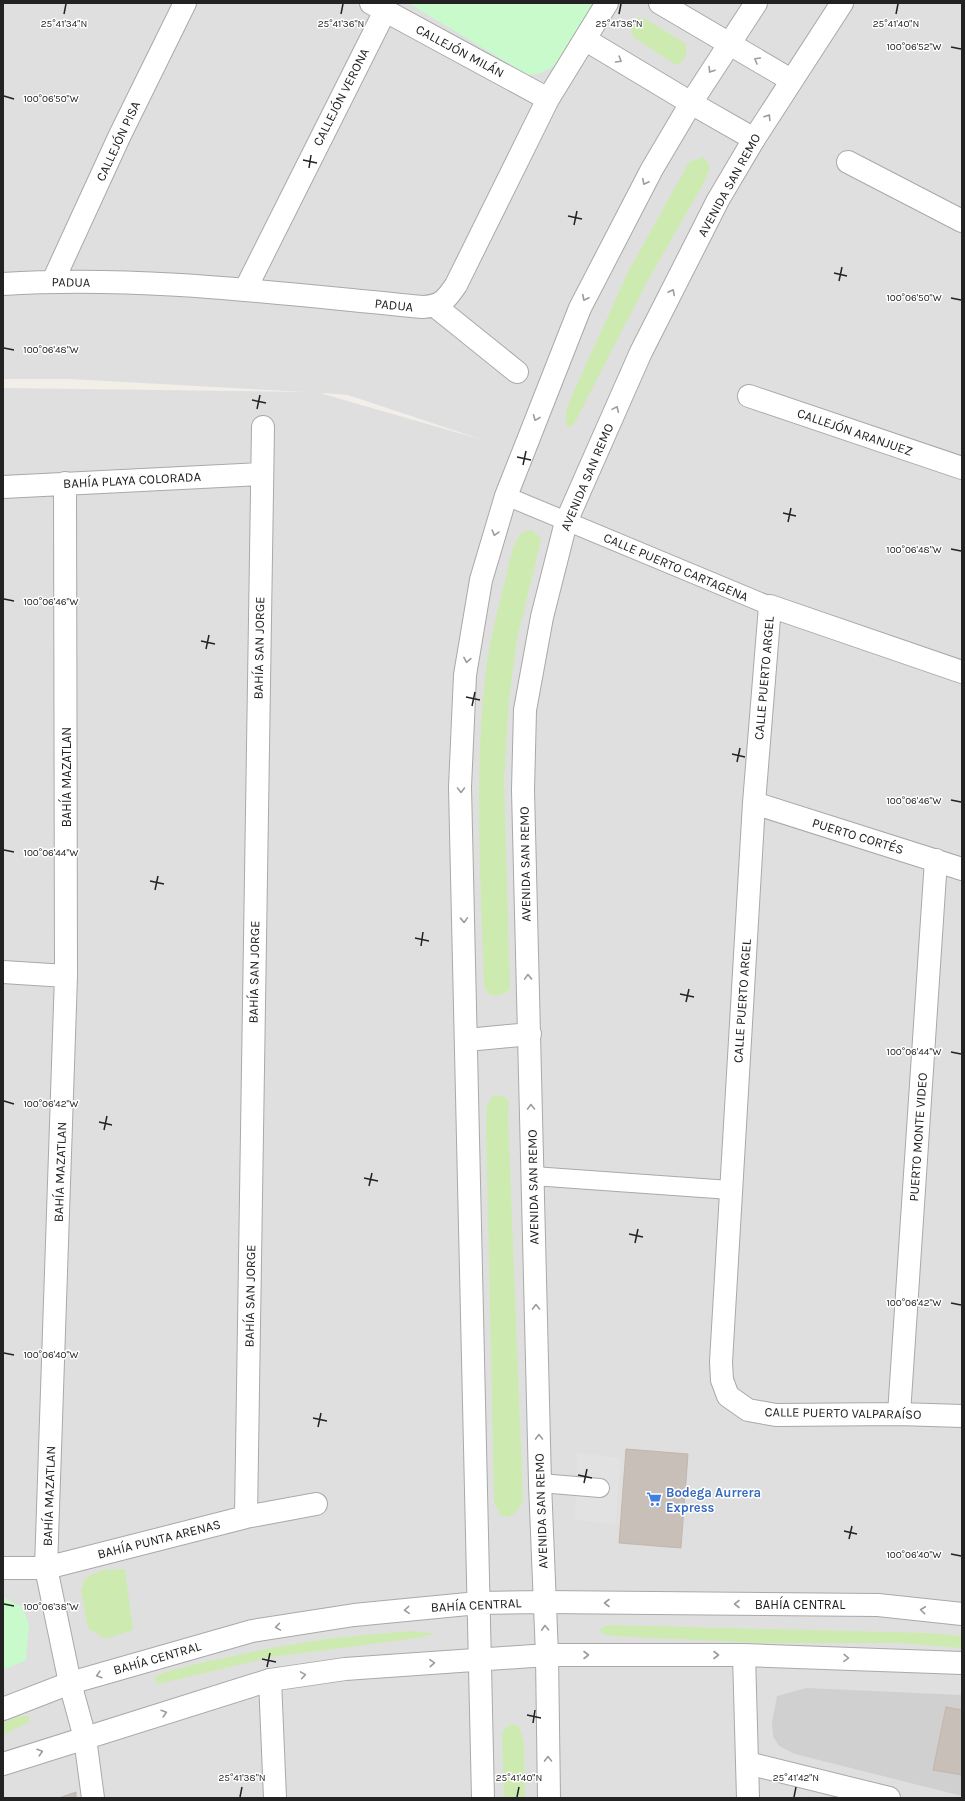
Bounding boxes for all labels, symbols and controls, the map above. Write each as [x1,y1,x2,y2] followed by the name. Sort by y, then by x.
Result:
[41,18,87,30] text: 25°41'34"N
[318,18,364,30] text: 25°41'36"N
[595,18,643,30] text: 25°41'38"N
[873,18,919,30] text: 25°41'40"N
[413,20,508,81] street label: CALLEJÓN MILÁN
[886,41,942,53] text: 100°06'52"W
[309,45,372,148] street label: CALLEJÓN VERONA
[615,55,622,62] one-way arrow
[754,58,761,65] one-way arrow
[709,66,716,73] one-way arrow
[23,93,79,105] text: 100°06'50"W
[92,98,143,183] street label: CALLEJÓN PISA
[763,114,770,121] one-way arrow
[694,131,764,239] street label: AVENIDA SAN REMO
[642,178,649,185] one-way arrow
[52,274,91,290] street label: PADUA
[667,289,674,296] one-way arrow
[886,292,942,304] text: 100°06'50"W
[582,293,590,301] one-way arrow
[374,296,415,315] street label: PADUA
[23,344,79,356] text: 100°06'48"W
[795,404,915,459] street label: CALLEJÓN ARANJUEZ
[611,406,619,413] one-way arrow
[533,415,541,422] one-way arrow
[558,421,616,533] street label: AVENIDA SAN REMO
[63,467,202,491] street label: BAHÍA PLAYA COLORADA
[491,529,500,536] one-way arrow
[601,530,751,605] street label: CALLE PUERTO CARTAGENA
[886,544,942,556] text: 100°06'48"W
[24,596,78,608] text: 100°06'46"W
[249,596,267,700] street label: BAHÍA SAN JORGE
[751,616,777,740] street label: CALLE PUERTO ARGEL
[463,657,472,663] one-way arrow
[57,727,74,827] street label: BAHÍA MAZATLAN
[457,787,465,793] one-way arrow
[887,795,941,807] text: 100°06'46"W
[516,806,534,922] street label: AVENIDA SAN REMO
[810,813,906,857] street label: PUERTO CORTÉS
[24,847,78,859] text: 100°06'44"W
[460,917,468,923] one-way arrow
[244,920,262,1024] street label: BAHÍA SAN JORGE
[730,939,754,1063] street label: CALLE PUERTO ARGEL
[524,974,532,980] one-way arrow
[887,1046,941,1058] text: 100°06'44"W
[906,1072,930,1202] street label: PUERTO MONTE VIDEO
[24,1098,79,1110] text: 100°06'42"W
[527,1104,535,1110] one-way arrow
[49,1121,69,1222] street label: BAHÍA MAZATLAN
[524,1129,542,1245] street label: AVENIDA SAN REMO
[240,1244,258,1348] street label: BAHÍA SAN JORGE
[887,1297,942,1309] text: 100°06'42"W
[532,1304,540,1310] one-way arrow
[23,1349,79,1361] text: 100°06'40"W
[764,1402,922,1422] street label: CALLE PUERTO VALPARAÍSO
[535,1434,543,1440] one-way arrow
[38,1445,58,1546] street label: BAHÍA MAZATLAN
[531,1453,551,1569] street label: AVENIDA SAN REMO
[666,1485,761,1515] place label: Bodega Aurrera Express
[645,1490,663,1508] supermarket icon: Bodega Aurrera Express
[95,1514,222,1562] street label: BAHÍA PUNTA ARENAS
[886,1549,942,1561] text: 100°06'40"W
[430,1593,522,1615] street label: BAHÍA CENTRAL
[755,1595,845,1612] street label: BAHÍA CENTRAL
[604,1599,610,1607] one-way arrow
[734,1600,740,1608] one-way arrow
[23,1601,79,1613] text: 100°06'38"W
[404,1605,410,1614] one-way arrow
[920,1605,926,1614] one-way arrow
[275,1622,281,1631] one-way arrow
[541,1625,550,1631] one-way arrow
[111,1636,203,1678] street label: BAHÍA CENTRAL
[583,1651,589,1659] one-way arrow
[713,1651,719,1659] one-way arrow
[843,1654,849,1663] one-way arrow
[429,1658,435,1667] one-way arrow
[96,1670,103,1679] one-way arrow
[300,1672,306,1680] one-way arrow
[160,1709,167,1718] one-way arrow
[36,1748,43,1757] one-way arrow
[544,1756,552,1762] one-way arrow
[218,1772,266,1784] text: 25°41'38"N
[496,1772,542,1784] text: 25°41'40"N
[773,1772,819,1784] text: 25°41'42"N

